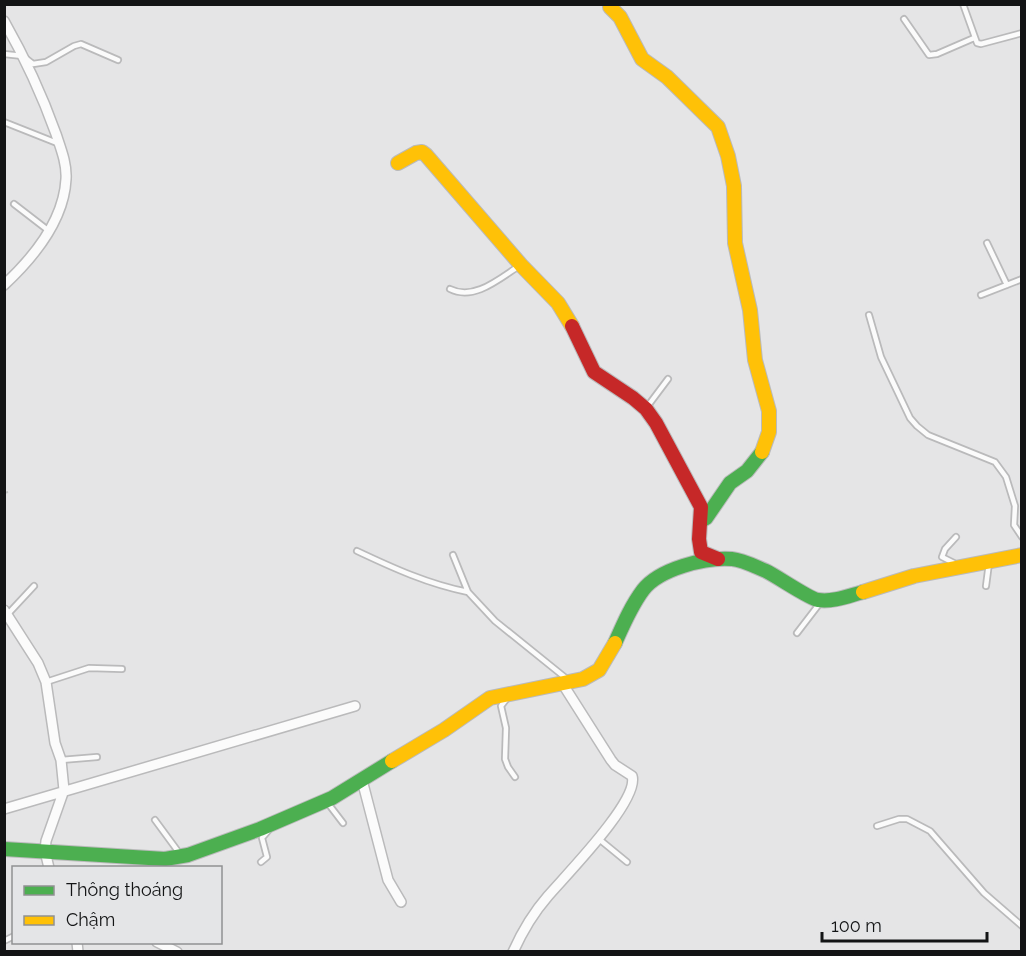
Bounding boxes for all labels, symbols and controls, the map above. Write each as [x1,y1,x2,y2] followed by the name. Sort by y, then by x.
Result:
[12,866,222,944] legend
[66,879,183,900] text: Thông thoáng
[822,905,987,943] scale bar
[66,909,115,930] text: Chậm
[831,915,882,936] text: 100 m

